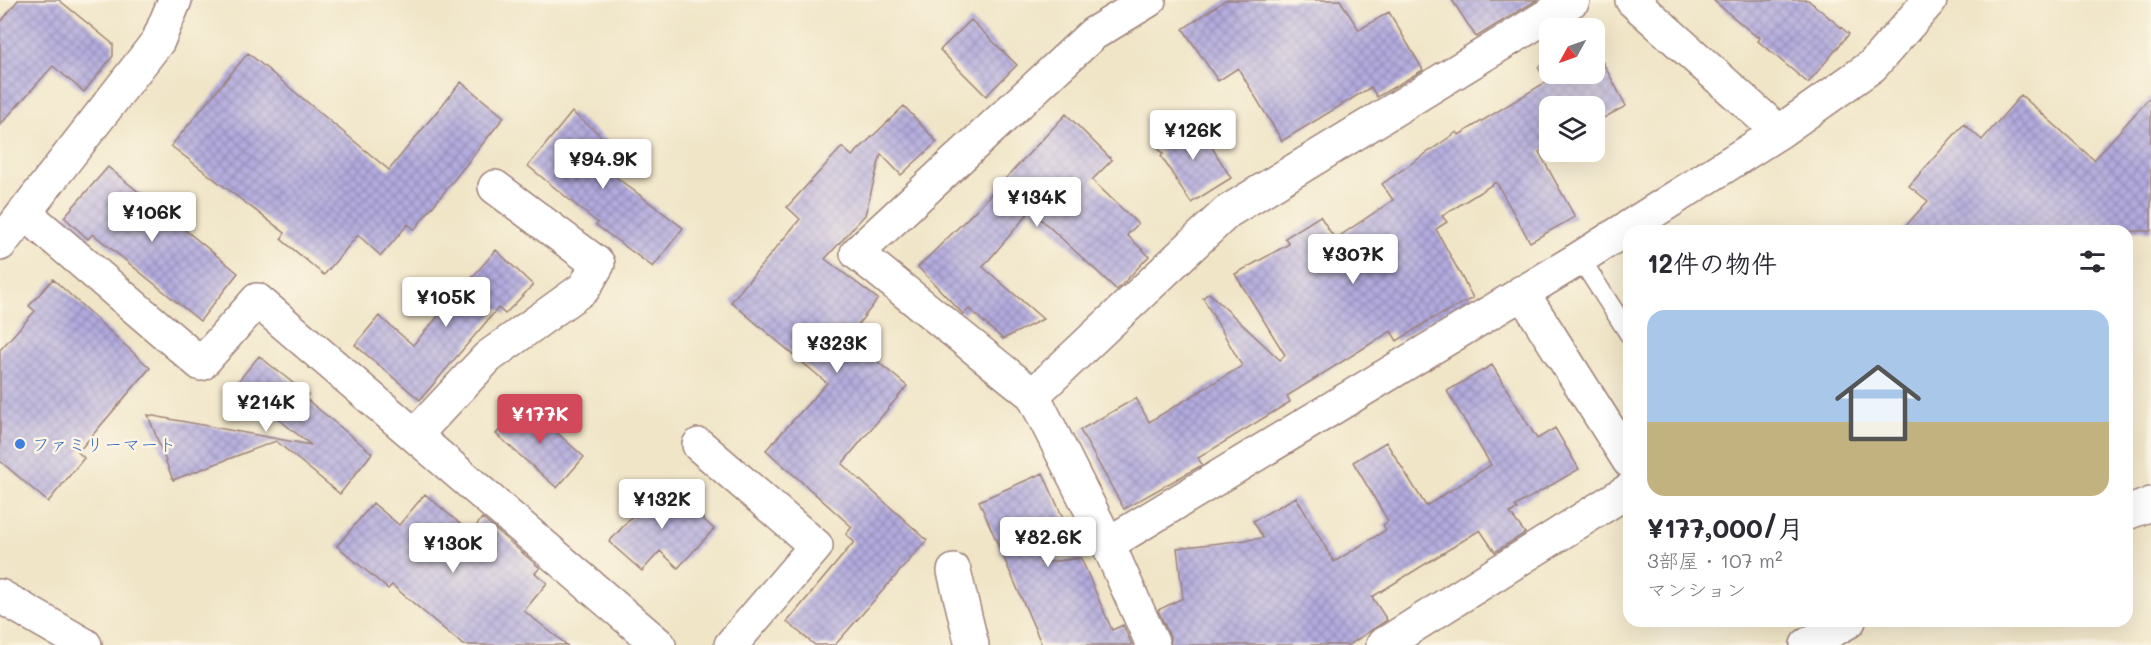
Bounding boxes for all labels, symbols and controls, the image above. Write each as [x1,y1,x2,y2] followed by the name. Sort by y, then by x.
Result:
[1539,18,1605,84] north arrow
[1539,18,1605,162] map controls
[1539,96,1605,162] button: layers
[1151,110,1235,161] pin: ¥126K
[1164,116,1222,142] text: ¥126K
[554,139,652,190] pin: ¥94.9K
[568,145,638,171] text: ¥94.9K
[995,177,1079,228] pin: ¥134K
[1007,183,1067,209] text: ¥134K
[110,192,194,243] pin: ¥106K
[122,198,182,224] text: ¥106K
[1311,234,1395,285] pin: ¥307K
[1322,240,1384,266] text: ¥307K
[2076,245,2109,278] icon: filters
[1647,246,1777,280] text: 12件の物件
[404,277,488,328] pin: ¥105K
[416,283,476,309] text: ¥105K
[795,323,879,374] pin: ¥323K
[806,329,868,355] text: ¥323K
[1824,349,1932,457] icon: home
[224,382,308,433] pin: ¥214K
[237,388,295,414] text: ¥214K
[498,394,582,445] pin: ¥177K
[511,400,569,426] text: ¥177K
[32,432,176,456] place label: ファミリーマート
[13,437,27,451] marker: ファミリーマート
[620,479,704,530] pin: ¥132K
[633,485,691,511] text: ¥132K
[1647,511,1804,545] text: ¥177,000/月
[999,517,1097,568] pin: ¥82.6K
[411,523,495,574] pin: ¥130K
[1014,523,1082,549] text: ¥82.6K
[423,529,483,555] text: ¥130K
[1647,547,1783,573] text: 3部屋 · 107 m²
[1647,576,1746,602] text: マンション

